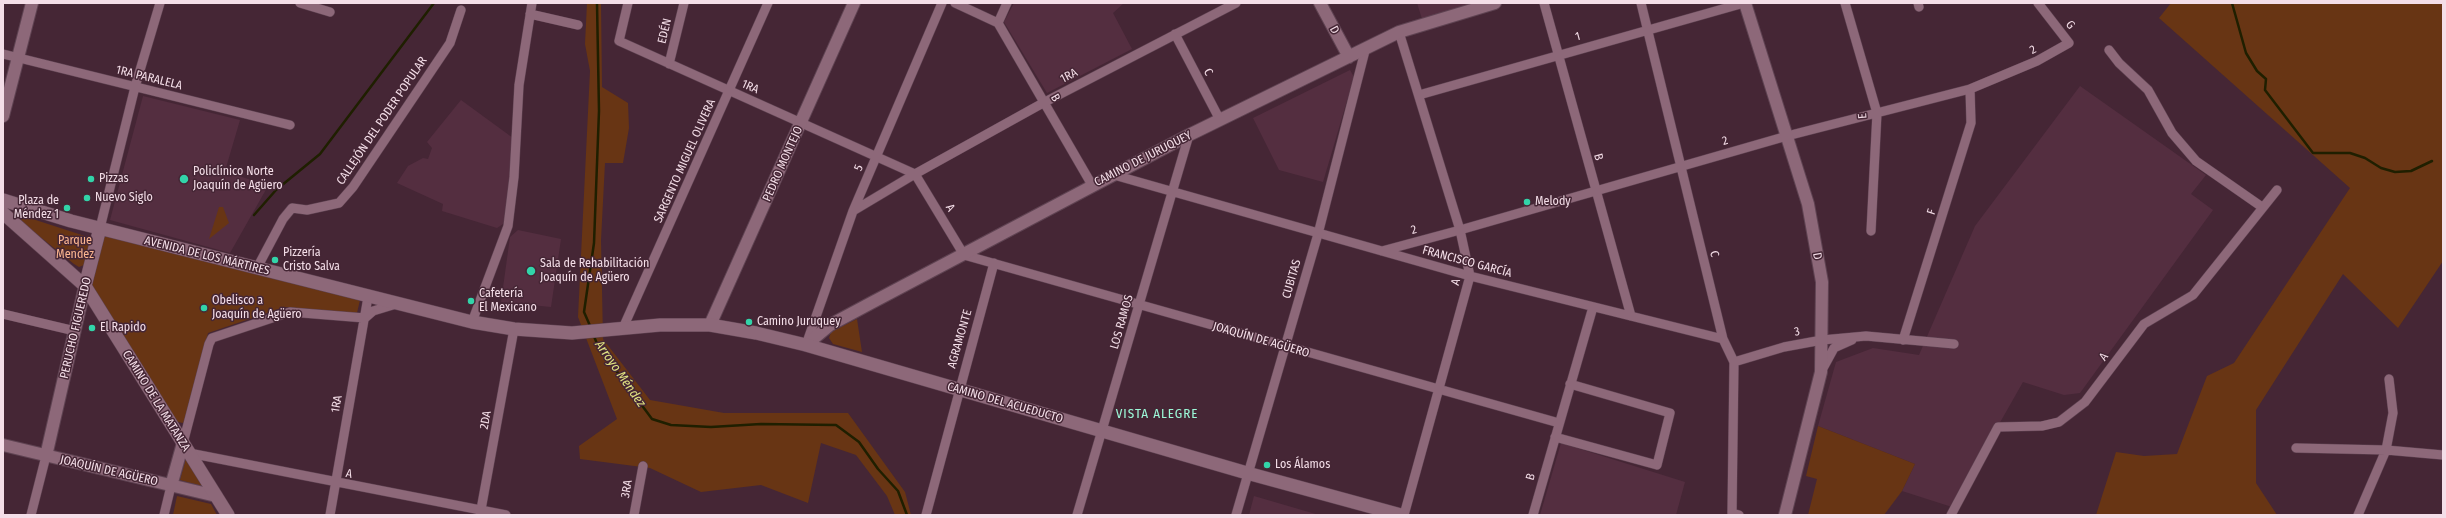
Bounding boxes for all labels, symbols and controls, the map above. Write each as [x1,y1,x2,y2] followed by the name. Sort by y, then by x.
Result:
[655,17,675,45] street label: EDÉN
[2062,18,2078,32] street label: G
[1326,24,1342,36] street label: D
[1574,29,1582,45] street label: 1
[2027,42,2039,58] street label: 2
[334,54,430,188] street label: CALLEJÓN DEL PODER POPULAR
[114,63,184,93] street label: 1RA PARALELA
[1058,66,1080,86] street label: 1RA
[1200,66,1216,78] street label: C
[739,77,761,97] street label: 1RA
[1047,92,1063,104] street label: B
[651,97,719,225] street label: SARGENTO MIGUEL OLIVERA
[1856,113,1870,119] street label: E
[760,124,806,204] street label: PEDRO MONTEJO
[1092,128,1194,190] street label: CAMINO DE JURUQUEY
[1720,133,1730,149] street label: 2
[1590,152,1606,162] street label: B
[851,163,867,173] street label: 5
[193,165,283,193] place label: Policlínico Norte Joaquín de Agüero
[99,172,129,186] place label: Pizzas
[178,173,190,185] marker: Policlínico Norte Joaquín de Agüero
[86,174,96,184] marker: Pizzas
[95,191,153,205] place label: Nuevo Siglo
[82,193,92,203] marker: Nuevo Siglo
[14,194,59,222] place label: Plaza de Méndez 1
[1535,195,1571,209] place label: Melody
[1522,197,1532,207] marker: Melody
[942,202,958,214] street label: A
[62,203,72,213] marker: Plaza de Méndez 1
[1924,207,1940,217] street label: F
[1410,222,1418,238] street label: 2
[143,233,271,279] street label: AVENIDA DE LOS MÁRTIRES
[56,234,94,262] park label: Parque Mendez
[1421,243,1513,281] street label: FRANCISCO GARCÍA
[283,246,340,274] place label: Pizzería Cristo Salva
[1706,249,1722,259] street label: C
[1809,251,1825,261] street label: D
[270,255,280,265] marker: Pizzería Cristo Salva
[540,257,649,285] place label: Sala de Rehabilitación Joaquín de Agüero
[1280,258,1304,300] street label: CUBITAS
[525,265,537,277] marker: Sala de Rehabilitación Joaquín de Agüero
[57,276,95,380] street label: PERUCHO FIGUEREDO
[1448,277,1464,287] street label: A
[479,287,537,315] place label: Cafetería El Mexicano
[1107,293,1137,351] street label: LOS RAMOS
[212,294,302,322] place label: Obelisco a Joaquín de Agüero
[466,296,476,306] marker: Cafetería El Mexicano
[199,303,209,313] marker: Obelisco a Joaquín de Agüero
[945,308,975,370] street label: AGRAMONTE
[757,315,841,329] place label: Camino Juruquey
[744,317,754,327] marker: Camino Juruquey
[1211,319,1311,361] street label: JOAQUÍN DE AGÜERO
[100,321,146,335] place label: El Rapido
[87,323,97,333] marker: El Rapido
[1793,324,1801,340] street label: 3
[591,338,649,410] water label: Arroyo Méndez
[119,348,193,454] street label: CAMINO DE LA MATANZA
[2096,350,2112,364] street label: A
[945,380,1065,426] street label: CAMINO DEL ACUEDUCTO
[328,394,346,414] street label: 1RA
[1116,406,1198,422] district label: VISTA ALEGRE
[477,410,495,430] street label: 2DA
[59,453,159,489] street label: JOAQUÍN DE AGÜERO
[1275,458,1330,472] place label: Los Álamos
[1262,460,1272,470] marker: Los Álamos
[345,466,353,482] street label: A
[1523,472,1539,482] street label: B
[618,479,636,499] street label: 3RA

